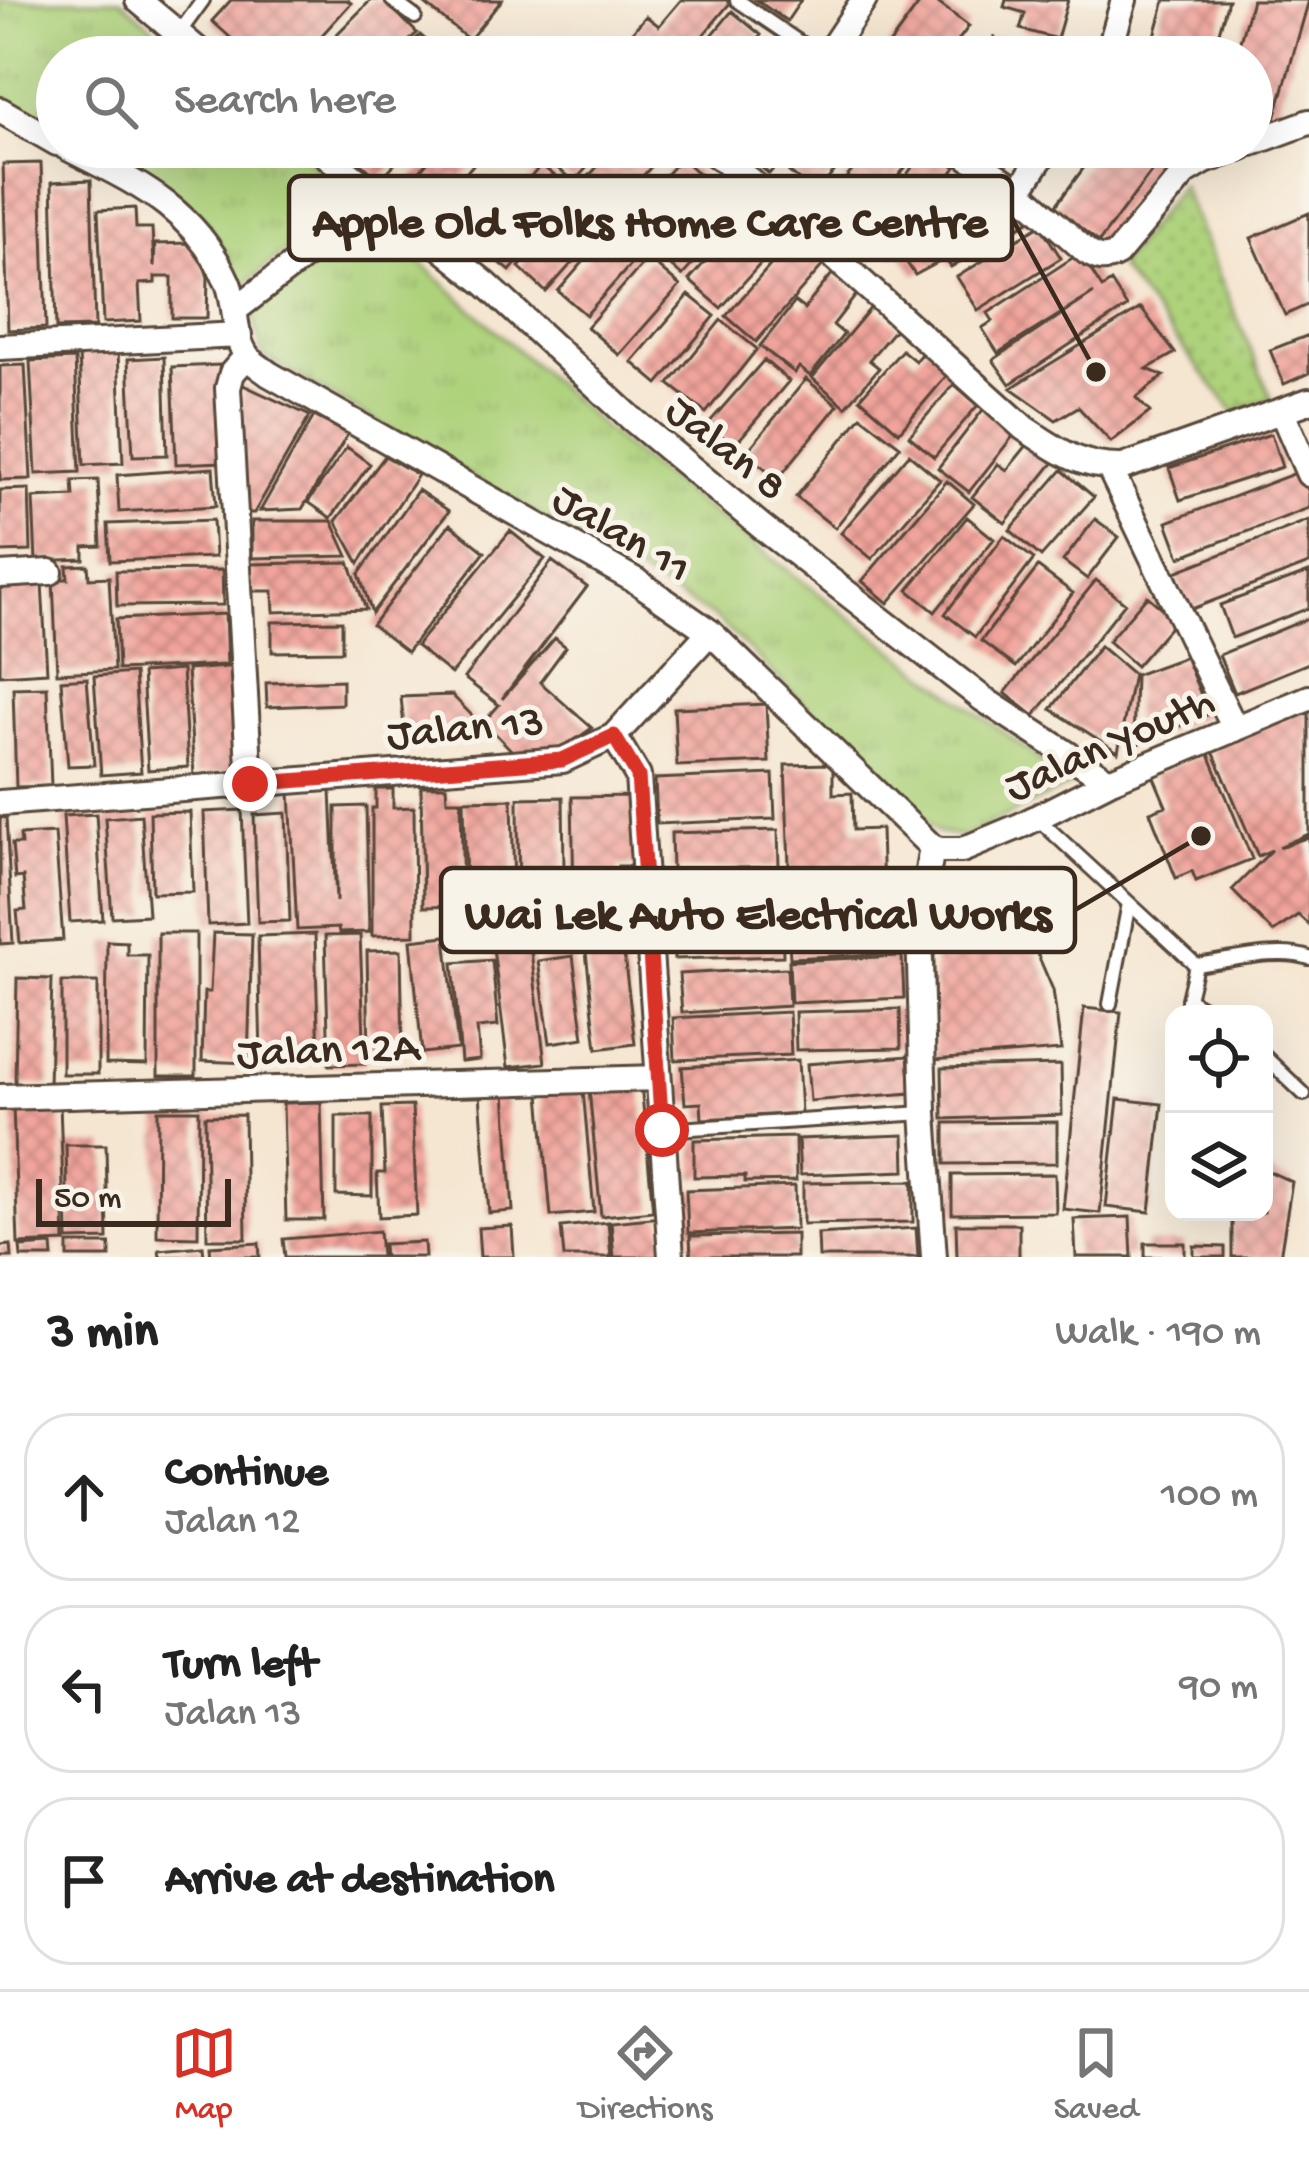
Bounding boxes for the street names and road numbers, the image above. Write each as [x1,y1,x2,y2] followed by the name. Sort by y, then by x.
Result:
[653,386,796,516] street label: Jalan 8
[541,475,699,598] street label: Jalan 11
[998,677,1224,817] street label: Jalan Youth
[385,698,546,765] street label: Jalan 13
[236,1024,423,1083] street label: Jalan 12A

